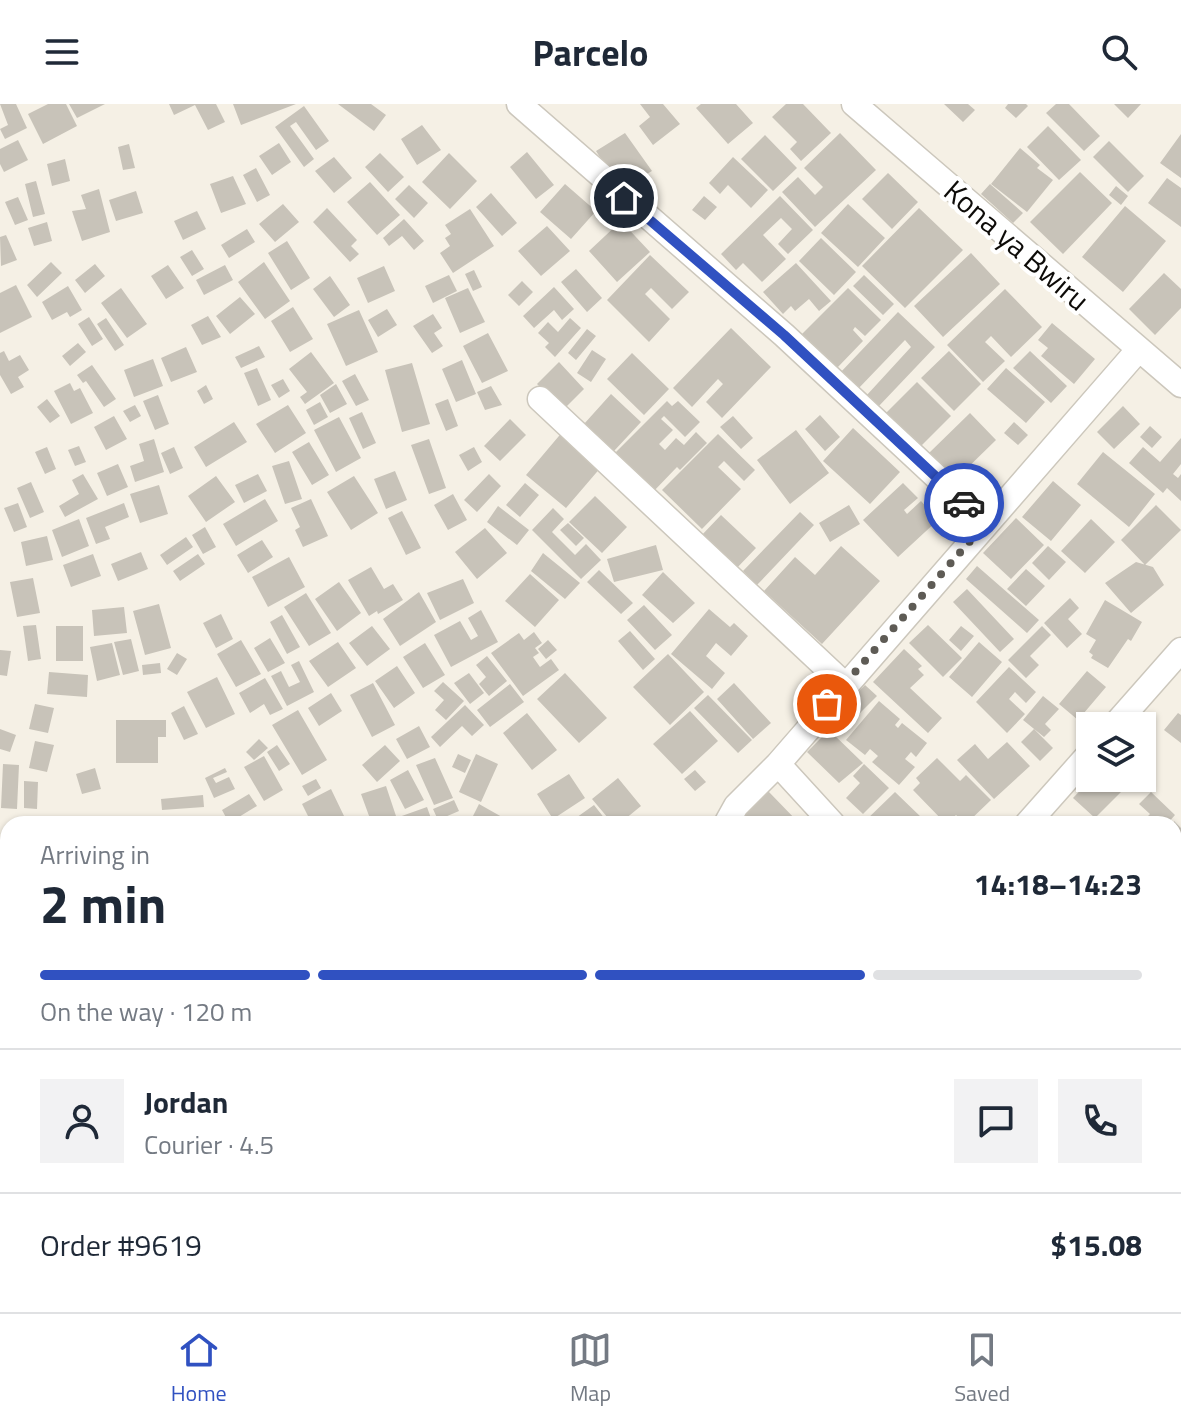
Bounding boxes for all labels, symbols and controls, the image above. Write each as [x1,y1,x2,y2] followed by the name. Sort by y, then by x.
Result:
[533,25,648,80] text: Parcelo
[40,30,84,74] icon: menu
[1097,30,1141,74] icon: search
[590,164,658,232] pin
[934,169,1100,321] street label: Kona ya Bwiru
[602,176,646,220] icon: home
[924,463,1004,543] courier
[942,481,986,525] icon: car
[793,670,861,738] pin
[805,682,849,726] icon: bag
[1076,712,1156,792] map controls
[1076,712,1156,792] button: layers
[40,835,150,874] text: Arriving in
[974,861,1142,907] text: 14:18–14:23
[40,864,166,943] text: 2 min
[40,992,252,1031] text: On the way · 120 m
[40,1079,124,1163] button: person
[144,1079,228,1125] text: Jordan
[954,1079,1038,1163] button: chat
[1058,1079,1142,1163] button: phone
[144,1125,274,1164] text: Courier · 4.5
[40,1222,202,1268] text: Order #9619
[1050,1222,1142,1268] text: $15.08
[171,1328,227,1410] tab: Home
[568,1328,612,1410] tab: Map
[954,1328,1010,1410] tab: Saved

